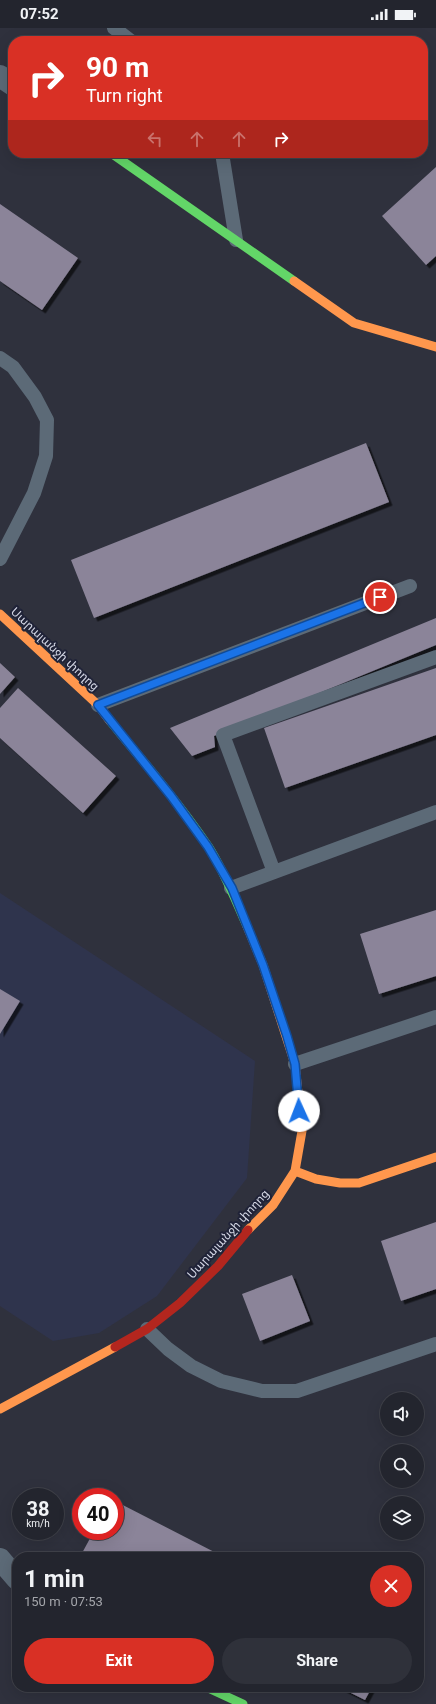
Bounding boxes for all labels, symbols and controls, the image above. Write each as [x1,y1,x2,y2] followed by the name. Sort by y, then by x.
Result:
[20,5,59,23] text: 07:52
[86,51,149,84] text: 90 m
[20,52,72,104] icon: right
[86,85,163,106] text: Turn right
[144,128,166,150] icon: left
[186,128,208,150] icon: ahead
[228,128,250,150] icon: ahead
[270,128,292,150] icon: right
[363,580,397,614] pin
[369,586,391,608] icon: arrive
[8,605,102,693] street label: Սարալանջի փողոց
[278,1090,320,1132] position arrow
[184,1186,272,1282] street label: Սարալանջի փողոց
[380,1392,424,1540] map controls
[380,1392,424,1436] button: sound
[380,1444,424,1488] button: search
[72,1488,124,1540] speed limit sign: 40
[380,1496,424,1540] button: layers
[27,1497,49,1521] text: 38
[26,1518,50,1529] text: km/h
[24,1565,84,1593] text: 1 min
[370,1565,412,1607] button: close
[24,1594,103,1609] text: 150 m · 07:53
[24,1638,214,1684] button: Exit
[222,1638,412,1684] button: Share

